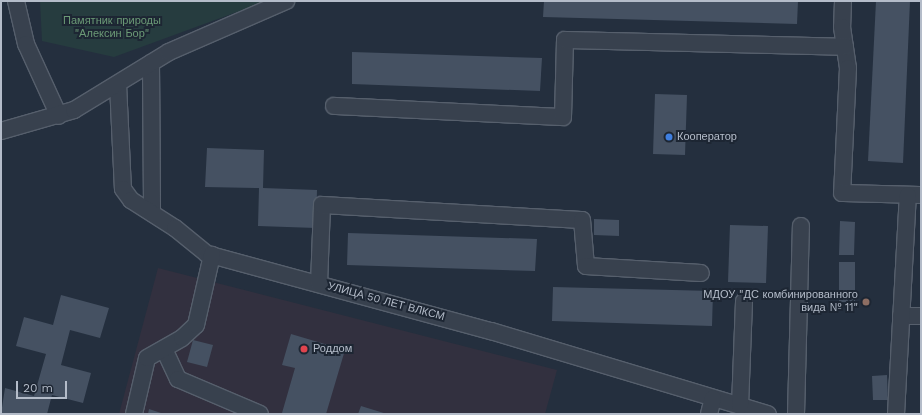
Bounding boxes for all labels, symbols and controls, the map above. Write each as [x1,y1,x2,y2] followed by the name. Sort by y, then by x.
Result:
[63,15,161,41] park label: Памятник природы "Алексин Бор"
[677,130,737,144] place label: Кооператор
[664,132,674,142] marker: Кооператор
[326,280,446,324] street label: УЛИЦА 50 ЛЕТ ВЛКСМ
[703,289,858,315] place label: МДОУ "ДС комбинированного вида № 11"
[861,297,871,307] marker: МДОУ "ДС комбинированного вида № 11"
[313,342,352,356] place label: Роддом
[298,343,310,355] marker: Роддом
[18,373,69,399] scale bar
[23,381,53,395] text: 20 m

